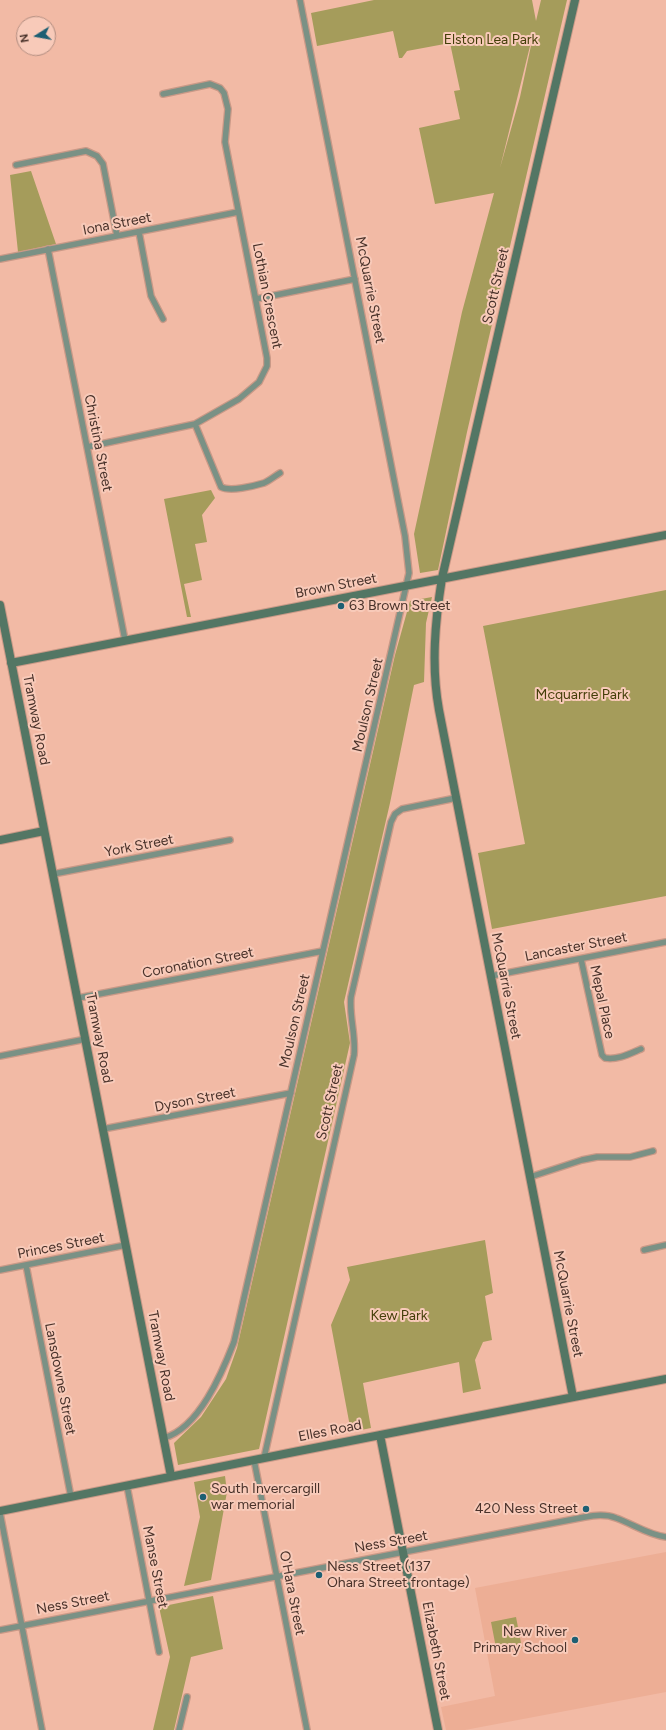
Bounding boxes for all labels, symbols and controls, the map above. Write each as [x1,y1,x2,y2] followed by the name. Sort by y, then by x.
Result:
[16,16,56,56] north arrow
[444,32,538,48] park label: Elston Lea Park
[18,33,32,44] text: N
[81,209,153,239] street label: Iona Street
[351,235,389,345] street label: McQuarrie Street
[249,242,285,350] street label: Lothian Crescent
[479,246,513,326] street label: Scott Street
[80,393,116,493] street label: Christina Street
[294,570,378,602] street label: Brown Street
[349,598,451,614] place label: 63 Brown Street
[336,601,346,611] marker: 63 Brown Street
[349,656,387,754] street label: Moulson Street
[19,673,53,767] street label: Tramway Road
[536,687,628,703] park label: Mcquarrie Park
[103,831,175,861] street label: York Street
[523,929,629,965] street label: Lancaster Street
[487,931,525,1041] street label: McQuarrie Street
[141,944,255,982] street label: Coronation Street
[586,964,618,1040] street label: Mepal Place
[276,972,314,1070] street label: Moulson Street
[82,991,116,1085] street label: Tramway Road
[313,1062,347,1142] street label: Scott Street
[153,1084,237,1116] street label: Dyson Street
[16,1229,106,1263] street label: Princes Street
[549,1249,587,1359] street label: McQuarrie Street
[371,1308,427,1324] park label: Kew Park
[144,1309,178,1403] street label: Tramway Road
[41,1321,79,1437] street label: Lansdowne Street
[297,1417,363,1445] street label: Elles Road
[211,1481,320,1514] place label: South Invercargill war memorial
[198,1492,208,1502] marker: South Invercargill war memorial
[475,1501,578,1517] place label: 420 Ness Street
[581,1504,591,1514] marker: 420 Ness Street
[139,1524,171,1610] street label: Manse Street
[353,1527,429,1557] street label: Ness Street
[276,1549,308,1637] street label: O'Hara Street
[327,1559,470,1592] place label: Ness Street (137 Ohara Street frontage)
[314,1570,324,1580] marker: Ness Street (137 Ohara Street frontage)
[35,1588,111,1618] street label: Ness Street
[418,1600,454,1702] street label: Elizabeth Street
[473,1624,567,1656] place label: New River Primary School
[570,1635,580,1645] marker: New River Primary School

